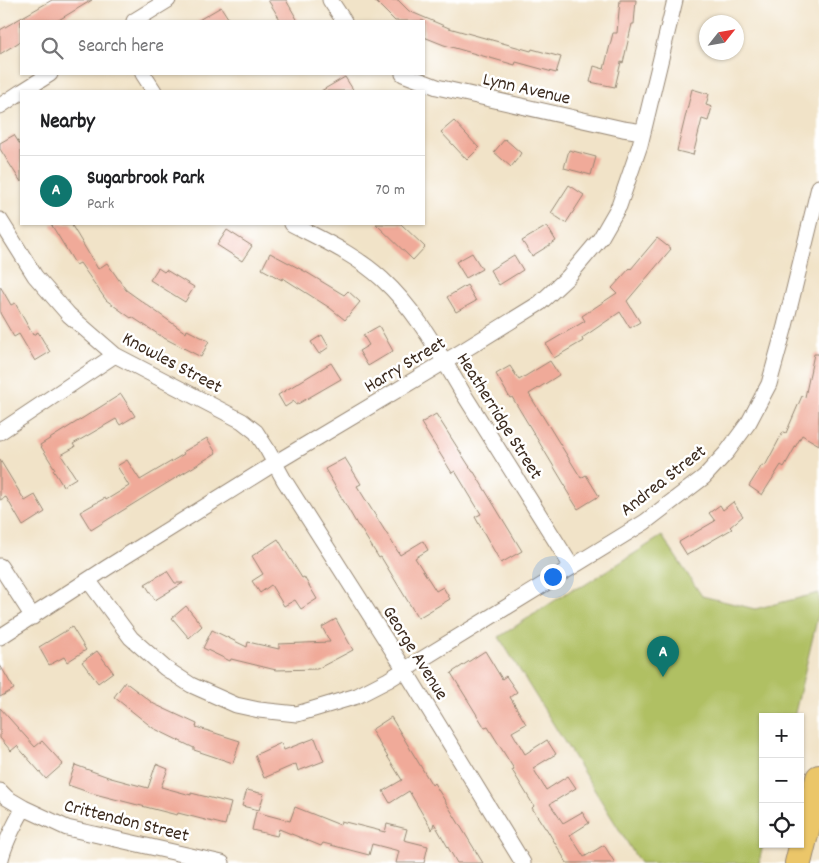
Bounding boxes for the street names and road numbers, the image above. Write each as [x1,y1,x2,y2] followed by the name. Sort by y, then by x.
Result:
[480,67,573,114] street label: Lynn Avenue
[117,326,226,402] street label: Knowles Street
[360,331,452,401] street label: Harry Street
[448,348,548,485] street label: Heatherridge Street
[615,439,713,524] street label: Andrea Street
[374,602,454,706] street label: George Avenue
[61,794,191,851] street label: Crittendon Street

